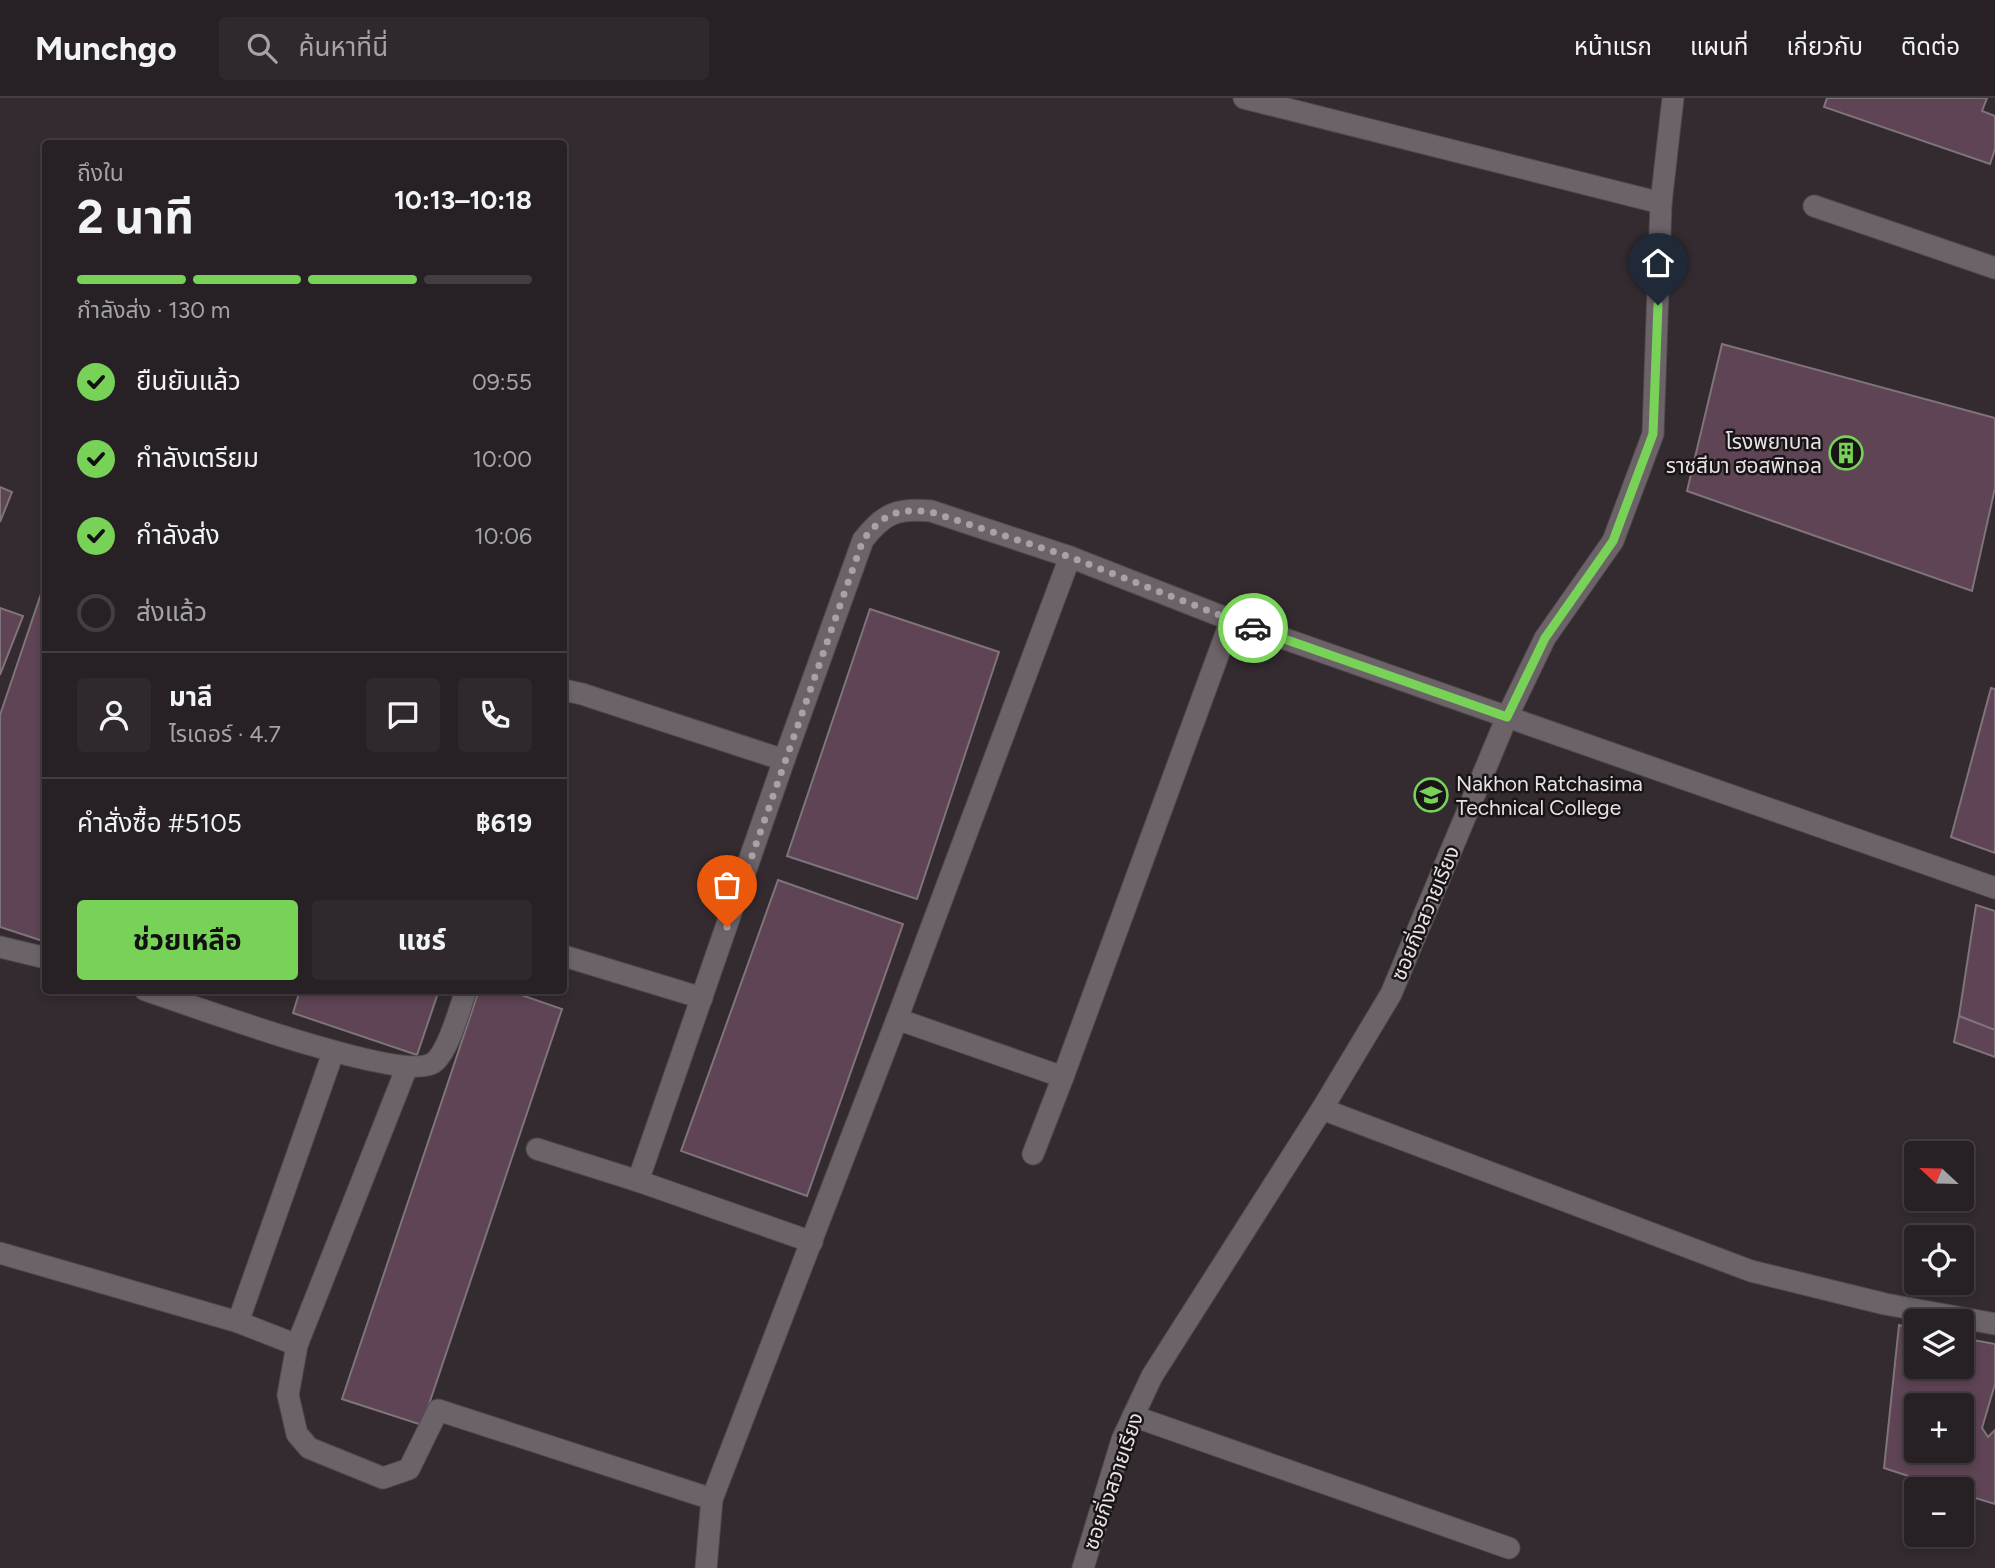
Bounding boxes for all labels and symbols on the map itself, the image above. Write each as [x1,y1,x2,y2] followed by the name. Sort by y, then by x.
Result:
[1628,233,1688,305] pin
[1666,429,1822,478] place label: โรงพยาบาล ราชสีมา ฮอสพิทอล
[1827,434,1865,472] building icon: โรงพยาบาล ราชสีมา ฮอสพิทอล
[1218,593,1288,663] courier
[1456,771,1643,820] place label: Nakhon Ratchasima Technical College
[1412,776,1450,814] school or university icon: Nakhon Ratchasima Technical College
[1385,842,1465,984] street label: ซอยกิ่งสวายเรียง
[697,855,757,927] pin
[1904,1141,1974,1211] north arrow
[1077,1409,1148,1553] street label: ซอยกิ่งสวายเรียง

